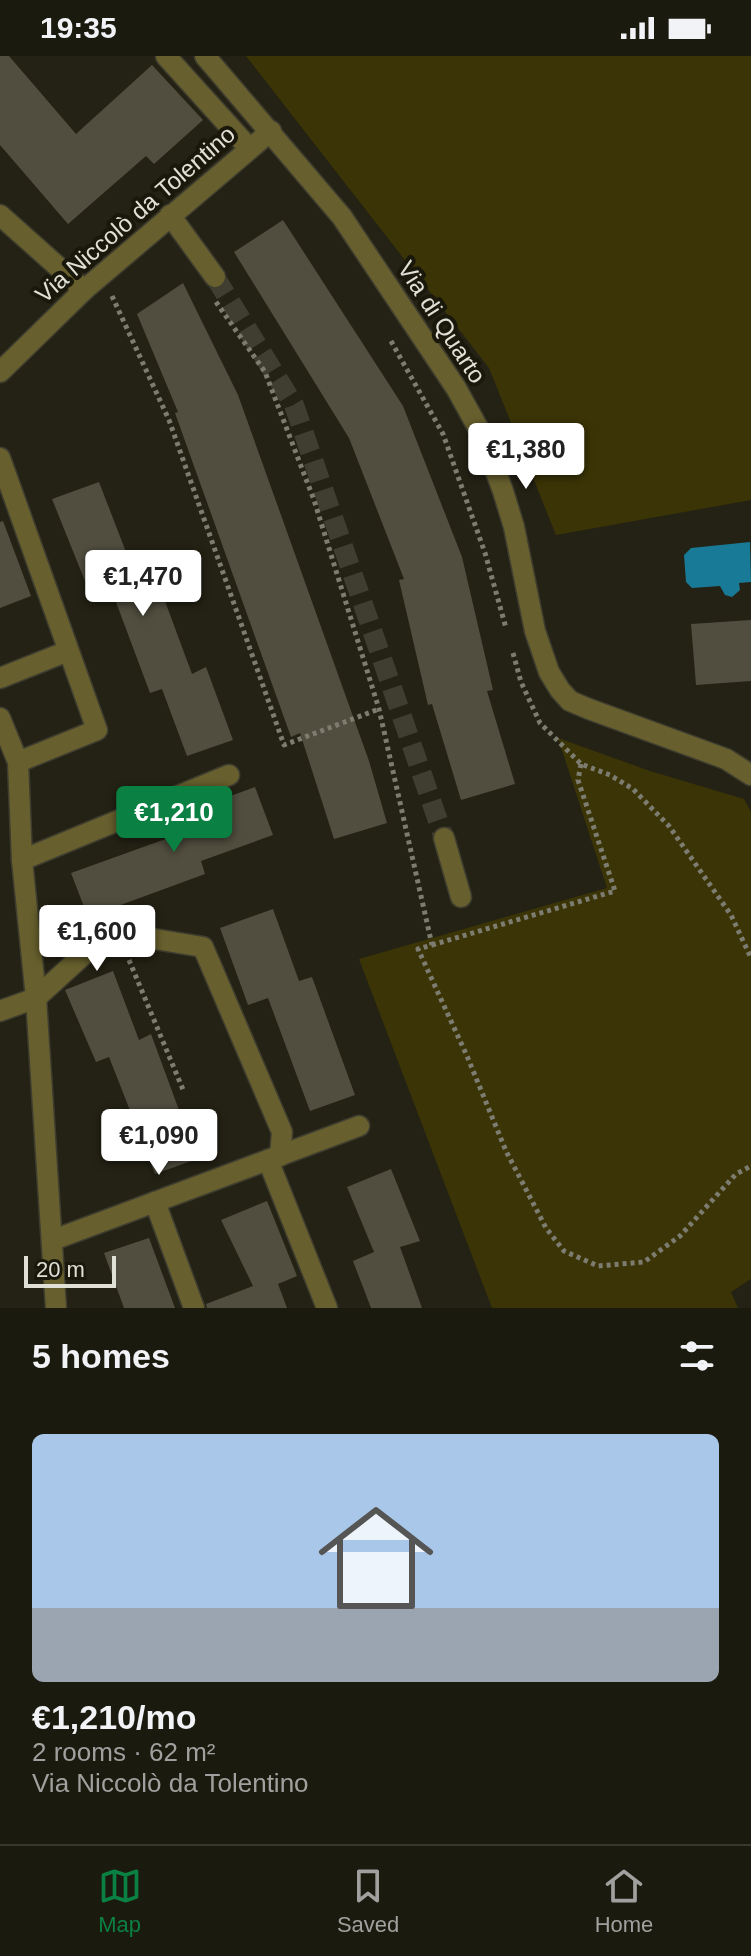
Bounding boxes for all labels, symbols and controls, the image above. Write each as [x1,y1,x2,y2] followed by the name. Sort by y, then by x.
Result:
[40,11,117,44] text: 19:35
[30,120,240,308] street label: Via Niccolò da Tolentino
[393,256,491,388] street label: Via di Quarto
[461,423,591,491] pin: €1,380
[486,434,566,464] text: €1,380
[78,550,208,618] pin: €1,470
[103,561,183,591] text: €1,470
[109,786,239,854] pin: €1,210
[134,797,214,827] text: €1,210
[32,905,162,973] pin: €1,600
[57,916,137,946] text: €1,600
[94,1109,224,1177] pin: €1,090
[119,1120,199,1150] text: €1,090
[24,1252,116,1288] scale bar
[36,1257,85,1282] text: 20 m
[675,1334,719,1378] icon: filters
[32,1337,170,1375] text: 5 homes
[304,1486,448,1630] icon: home
[32,1698,196,1736] text: €1,210/mo
[32,1737,216,1767] text: 2 rooms · 62 m²
[32,1768,309,1798] text: Via Niccolò da Tolentino
[98,1864,142,1938] tab: Map
[337,1864,399,1938] tab: Saved
[595,1864,653,1938] tab: Home

